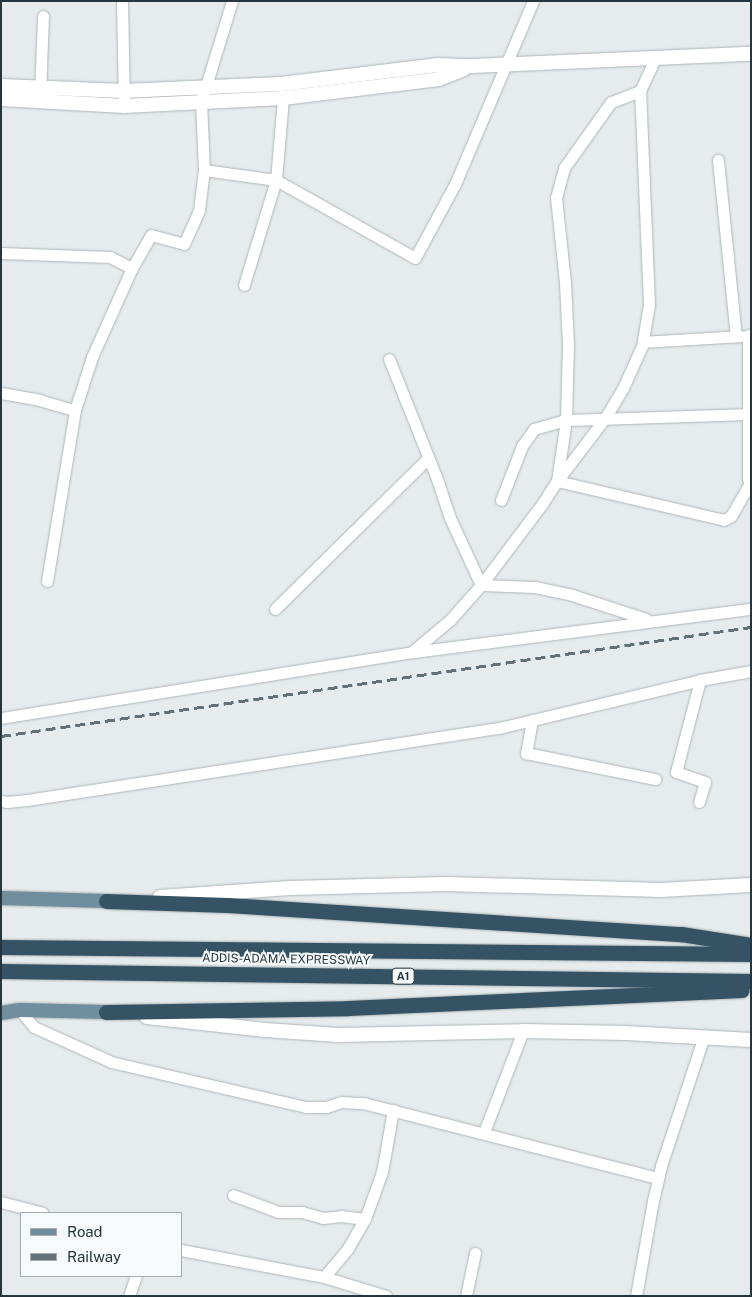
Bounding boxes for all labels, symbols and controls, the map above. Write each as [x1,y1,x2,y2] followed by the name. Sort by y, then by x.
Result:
[202,951,370,969] street label: ADDIS-ADAMA EXPRESSWAY
[390,968,416,984] road number: A1
[20,1212,182,1277] legend
[67,1223,103,1240] text: Road
[67,1248,121,1265] text: Railway

